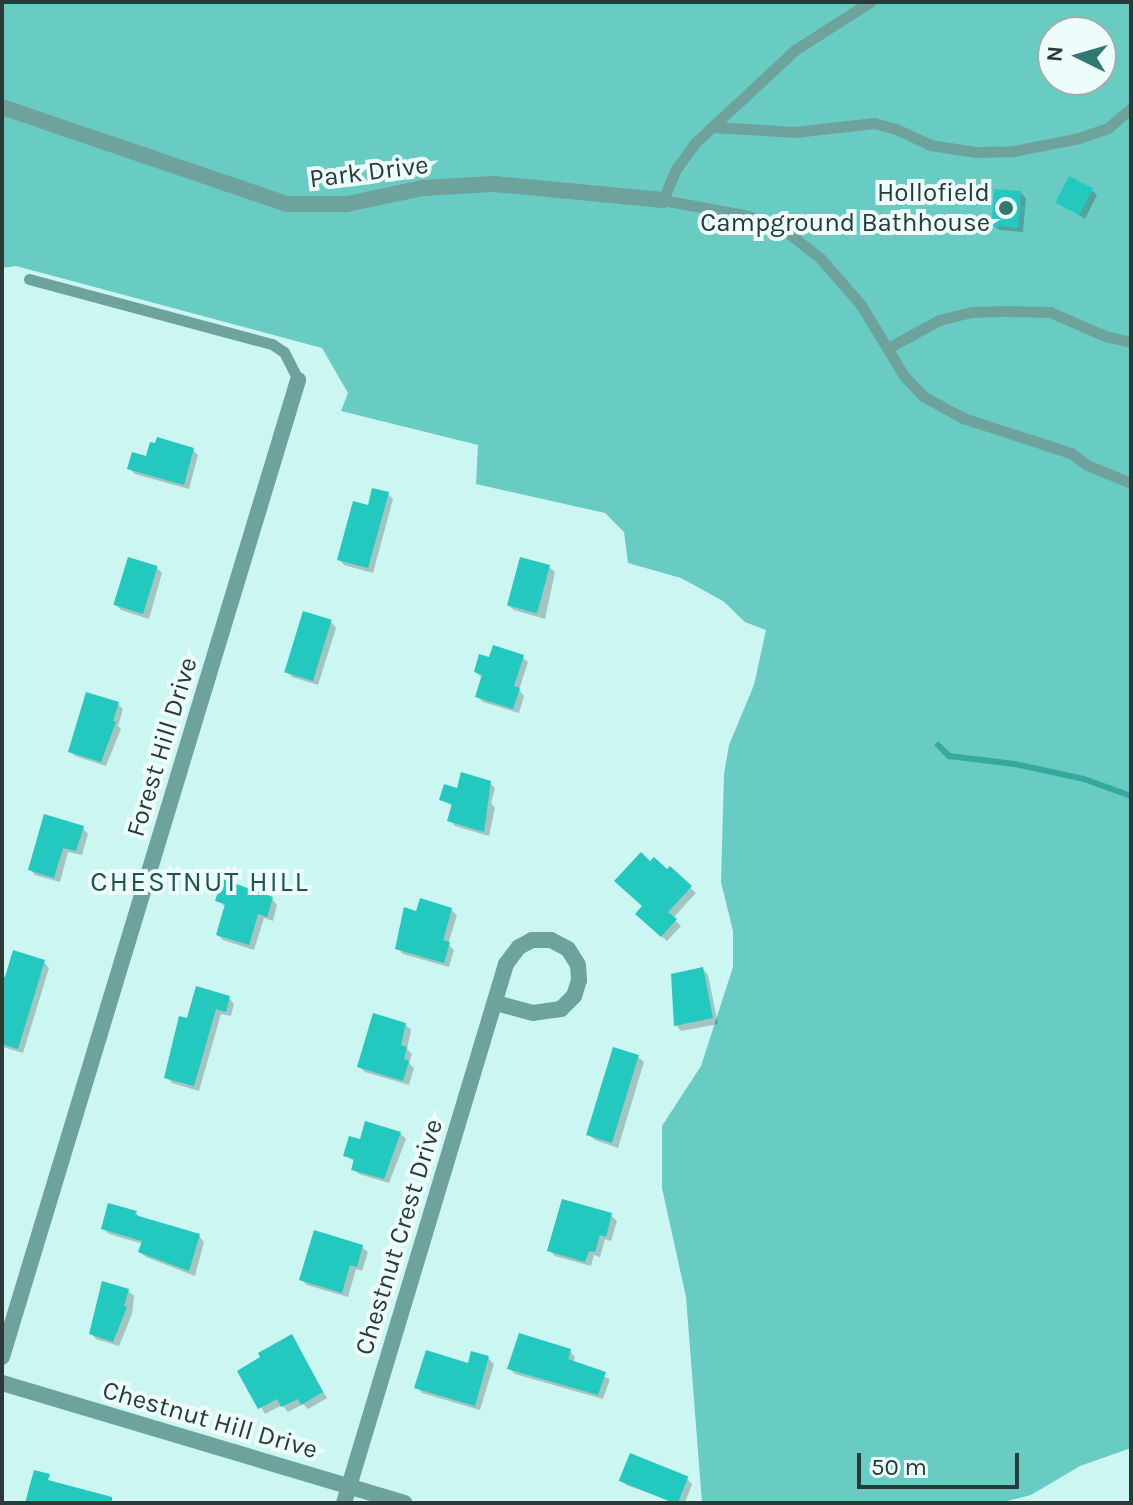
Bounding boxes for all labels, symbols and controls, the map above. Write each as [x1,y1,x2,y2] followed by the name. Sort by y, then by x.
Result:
[1037,16,1117,96] north arrow
[1041,45,1069,63] text: N
[308,149,430,195] street label: Park Drive
[700,177,990,238] place label: Hollofield Campground Bathhouse
[997,199,1015,217] marker: Hollofield Campground Bathhouse
[120,653,204,841] street label: Forest Hill Drive
[90,865,310,899] district label: CHESTNUT HILL
[348,1115,450,1359] street label: Chestnut Crest Drive
[99,1374,321,1466] street label: Chestnut Hill Drive
[861,1437,1023,1487] scale bar
[871,1453,927,1481] text: 50 m

